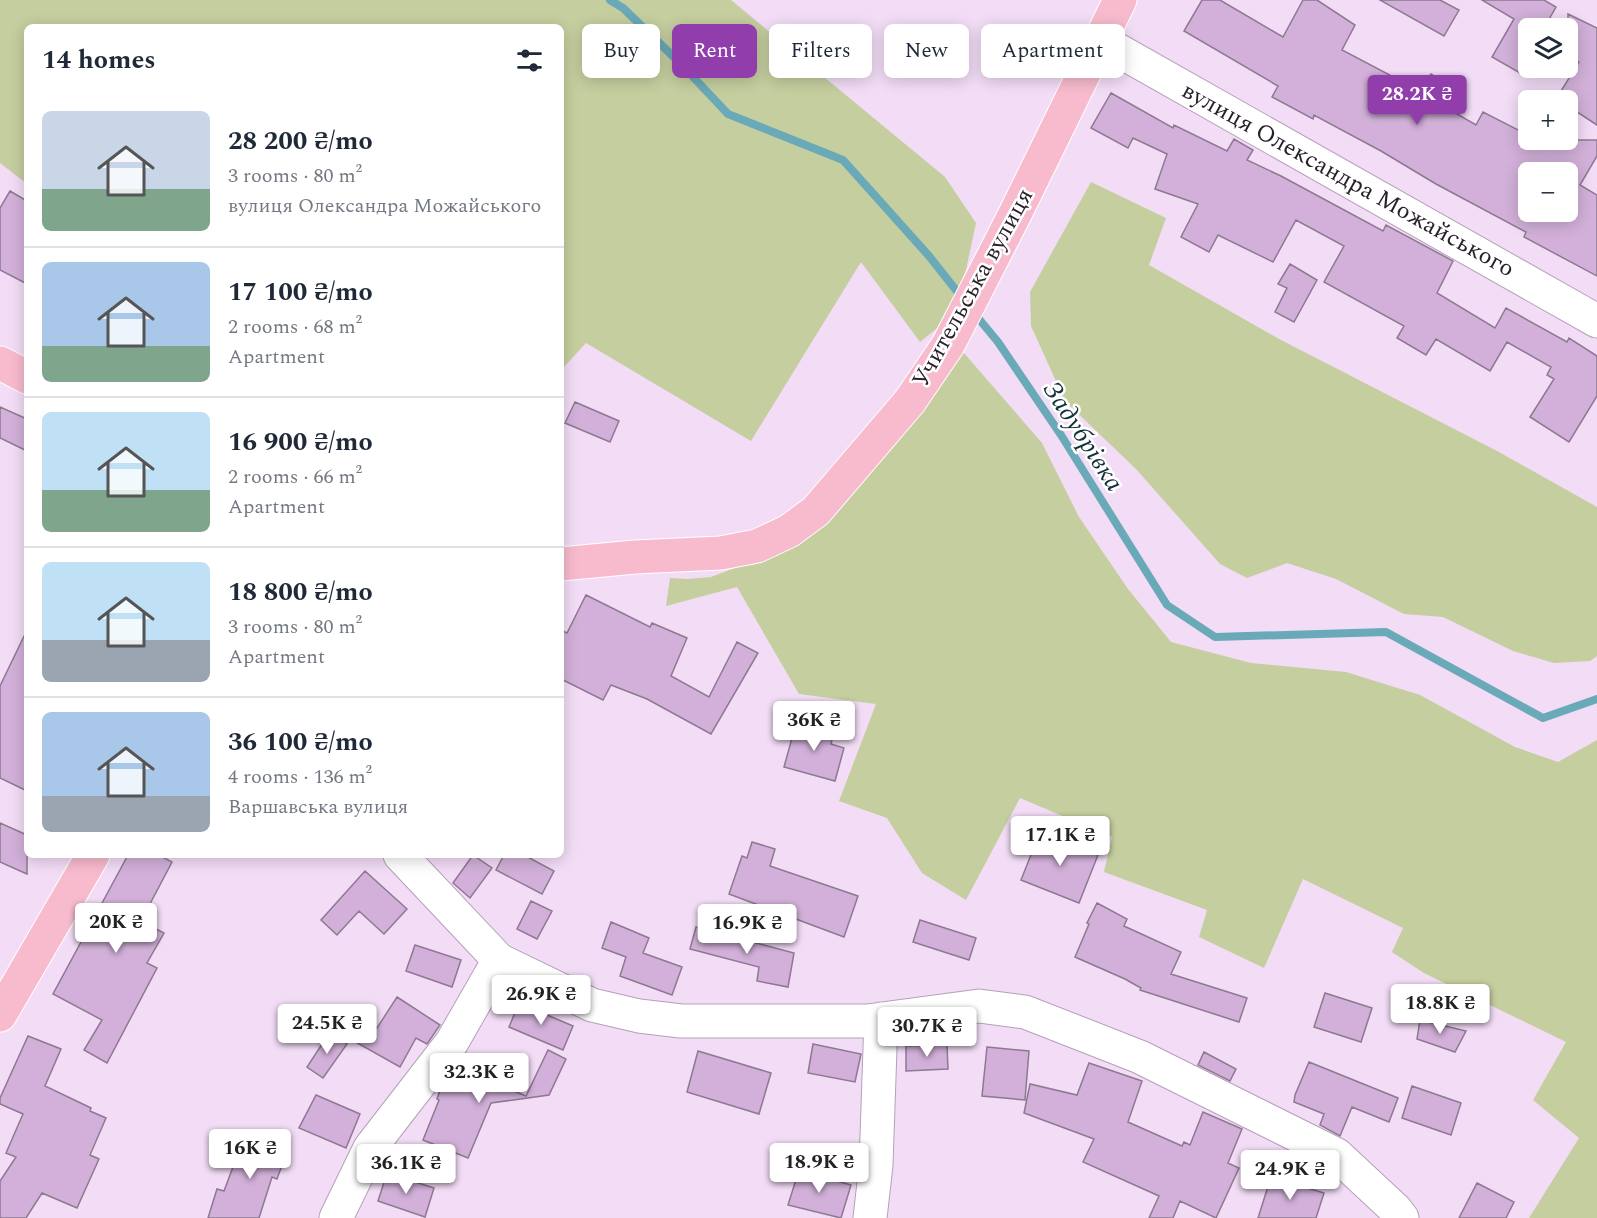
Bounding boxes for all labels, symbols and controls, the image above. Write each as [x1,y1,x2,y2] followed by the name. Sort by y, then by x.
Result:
[1518,18,1578,222] map controls
[1518,18,1578,78] button: layers
[582,24,660,78] chip: Buy
[672,24,757,78] chip: Rent
[769,24,872,78] chip: Filters
[884,24,969,78] chip: New
[981,24,1125,78] chip: Apartment
[42,40,156,80] text: 14 homes
[513,44,546,77] icon: filters
[1175,73,1521,287] street label: вулиця Олександра Можайського
[1362,75,1472,126] pin: 28.2K ₴
[1382,79,1452,109] text: 28.2K ₴
[1518,90,1578,150] button: +
[228,121,373,161] text: 28 200 ₴/mo
[90,135,162,207] icon: home
[228,161,362,191] text: 3 rooms · 80 m²
[1518,162,1578,222] button: −
[903,182,1043,394] street label: Учительська вулиця
[228,191,541,221] text: вулиця Олександра Можайського
[228,272,373,312] text: 17 100 ₴/mo
[90,286,162,358] icon: home
[228,312,362,342] text: 2 rooms · 68 m²
[228,342,325,372] text: Apartment
[1032,373,1134,499] water label: Задубрівка
[228,422,373,462] text: 16 900 ₴/mo
[90,436,162,508] icon: home
[228,462,362,492] text: 2 rooms · 66 m²
[228,492,325,522] text: Apartment
[228,572,373,612] text: 18 800 ₴/mo
[90,586,162,658] icon: home
[228,612,362,642] text: 3 rooms · 80 m²
[228,642,325,672] text: Apartment
[772,701,856,752] pin: 36K ₴
[787,705,841,735] text: 36K ₴
[228,722,373,762] text: 36 100 ₴/mo
[90,736,162,808] icon: home
[228,762,372,792] text: 4 rooms · 136 m²
[228,792,408,822] text: Варшавська вулиця
[1005,816,1115,867] pin: 17.1K ₴
[1025,820,1095,850] text: 17.1K ₴
[74,903,158,954] pin: 20K ₴
[692,904,802,955] pin: 16.9K ₴
[89,907,143,937] text: 20K ₴
[712,908,782,938] text: 16.9K ₴
[486,975,596,1026] pin: 26.9K ₴
[506,979,576,1009] text: 26.9K ₴
[1385,984,1495,1035] pin: 18.8K ₴
[1405,988,1475,1018] text: 18.8K ₴
[272,1004,382,1055] pin: 24.5K ₴
[872,1007,982,1058] pin: 30.7K ₴
[292,1008,362,1038] text: 24.5K ₴
[892,1011,962,1041] text: 30.7K ₴
[424,1053,534,1104] pin: 32.3K ₴
[444,1057,514,1087] text: 32.3K ₴
[208,1129,292,1180] pin: 16K ₴
[223,1133,277,1163] text: 16K ₴
[764,1143,874,1194] pin: 18.9K ₴
[351,1144,461,1195] pin: 36.1K ₴
[784,1147,854,1177] text: 18.9K ₴
[371,1148,441,1178] text: 36.1K ₴
[1235,1150,1345,1201] pin: 24.9K ₴
[1255,1154,1325,1184] text: 24.9K ₴

